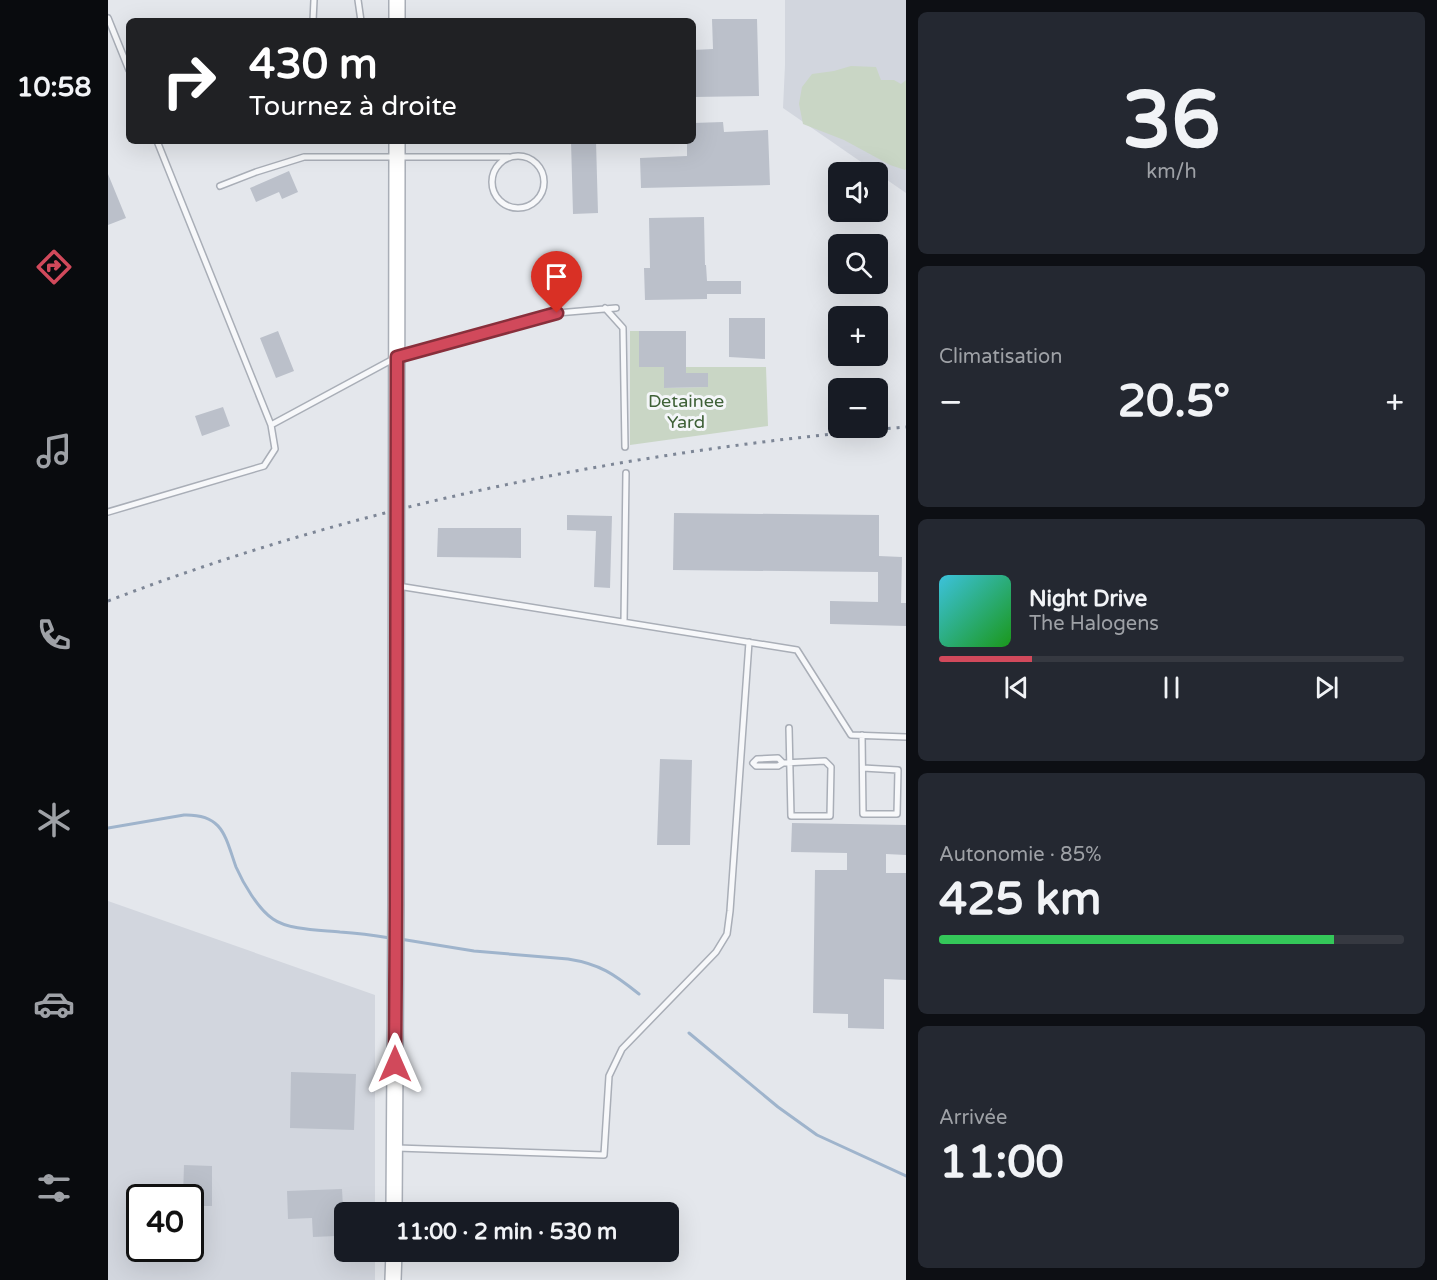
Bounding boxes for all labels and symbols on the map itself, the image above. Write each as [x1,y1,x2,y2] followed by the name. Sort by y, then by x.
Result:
[531,251,582,313] pin
[648,390,724,433] park label: Detainee Yard
[363,1032,427,1096] position arrow
[126,1184,204,1262] speed limit sign: 40

